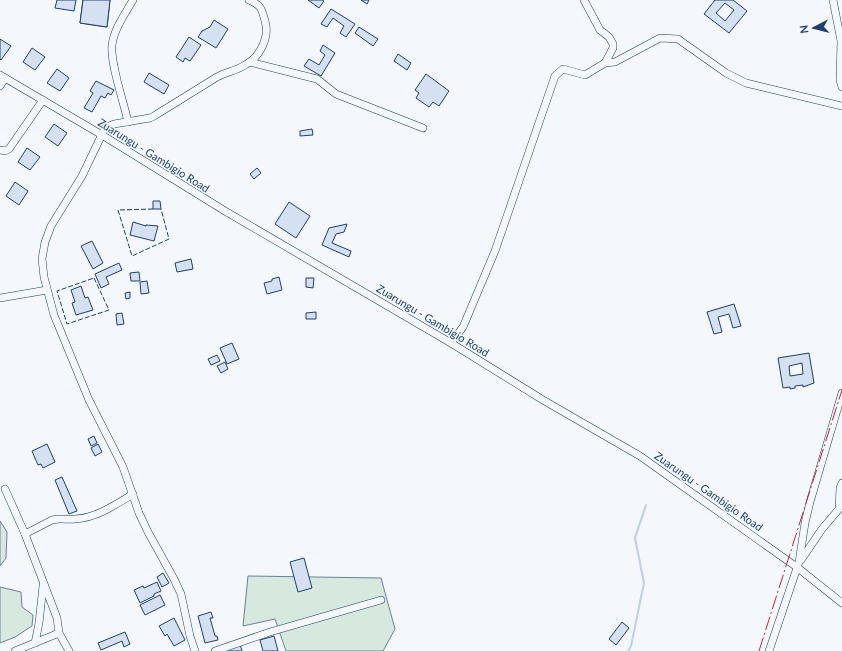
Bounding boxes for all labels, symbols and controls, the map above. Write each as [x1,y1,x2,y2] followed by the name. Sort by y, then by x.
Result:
[794,8,834,48] north arrow
[797,24,811,34] text: N
[96,115,212,195] street label: Zuarungu - Gambigio Road
[374,281,492,359] street label: Zuarungu - Gambigio Road
[652,449,766,533] street label: Zuarungu - Gambigio Road

